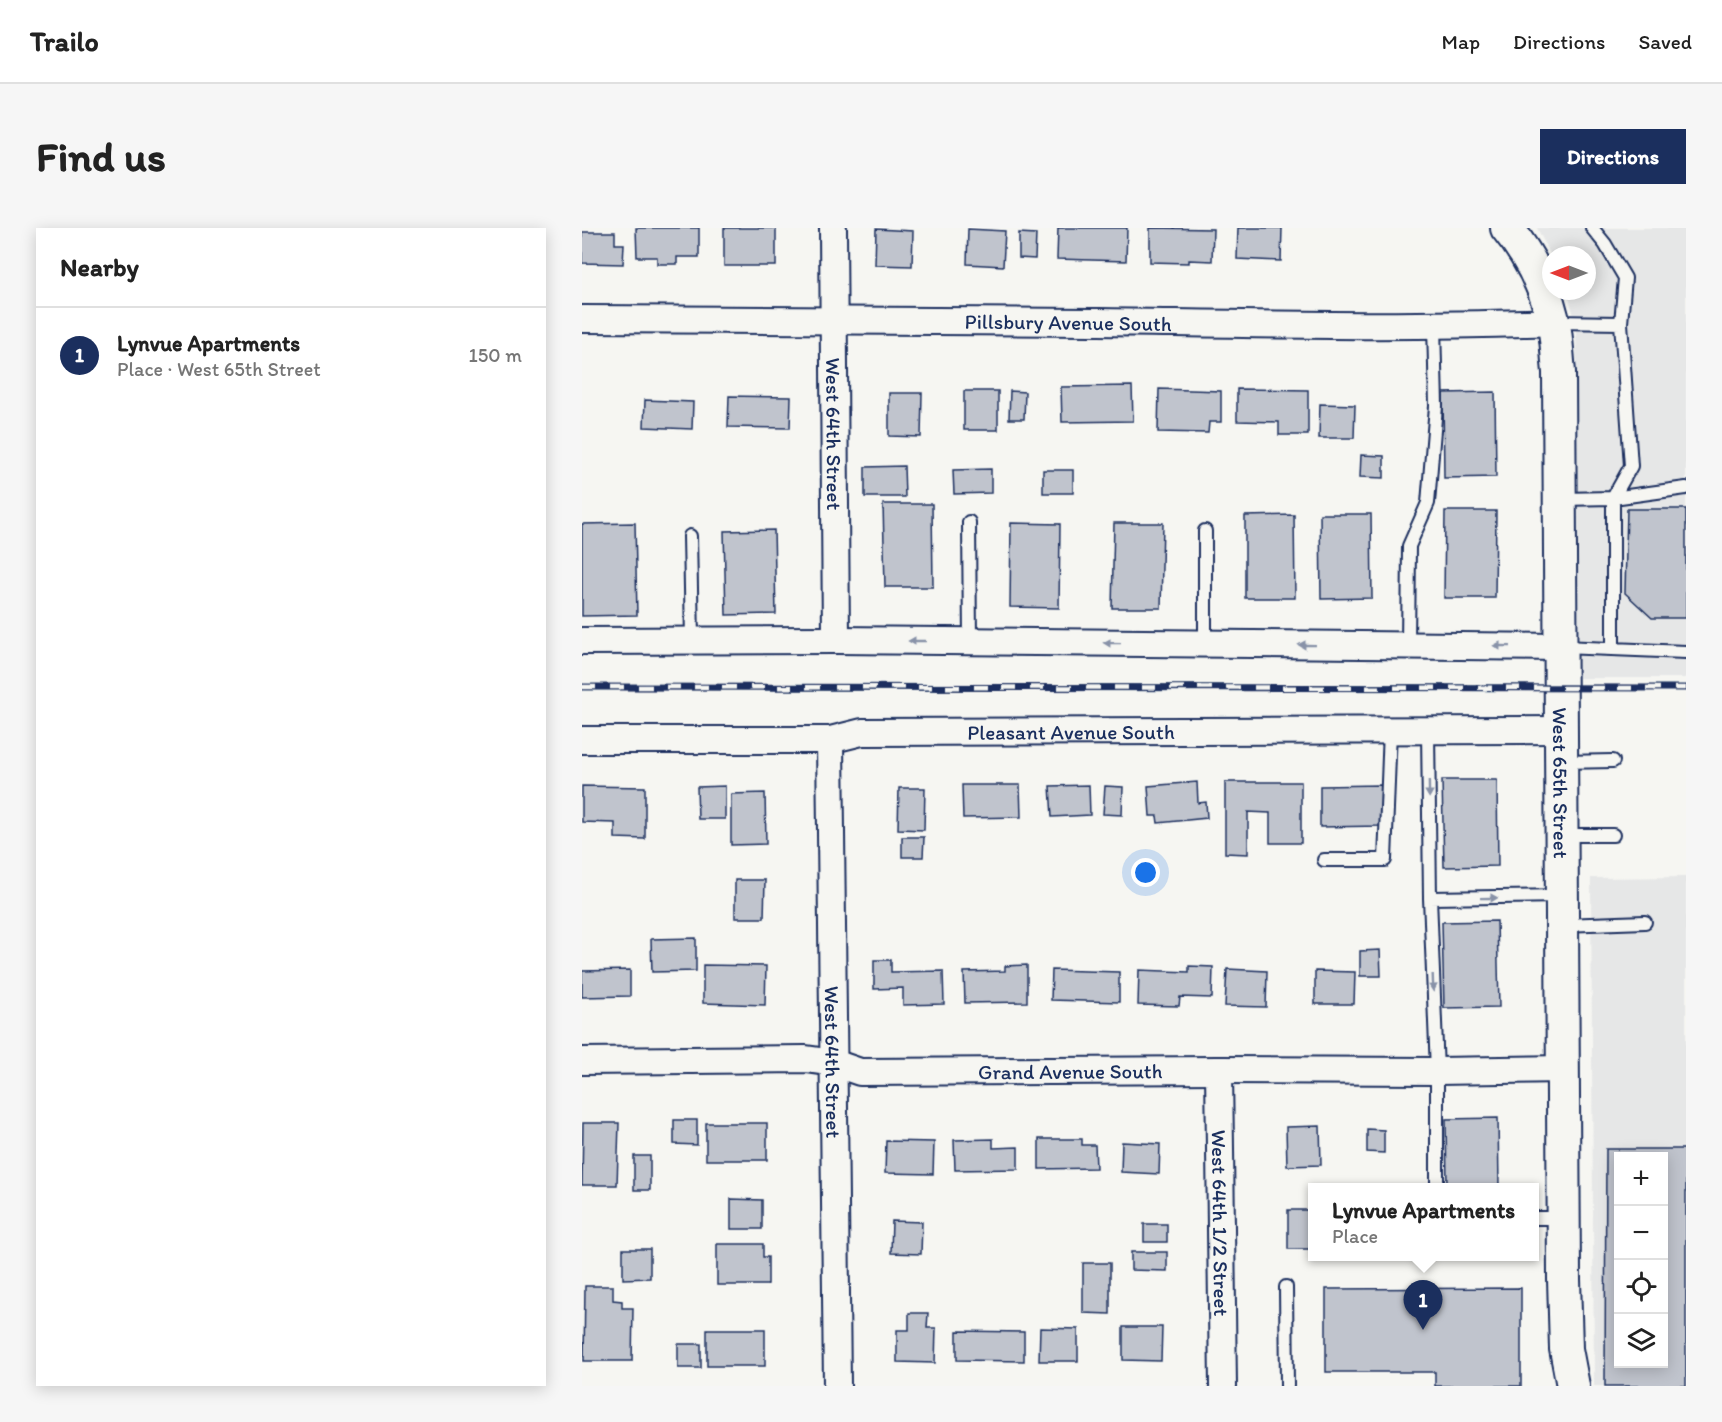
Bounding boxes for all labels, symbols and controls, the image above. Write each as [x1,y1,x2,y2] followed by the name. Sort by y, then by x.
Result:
[30,24,99,58] text: Trailo
[1442,29,1480,54] text: Map
[1513,29,1605,54] text: Directions
[1638,29,1692,54] text: Saved
[1540,129,1686,184] button: Directions
[36,131,166,182] text: Find us
[1542,246,1596,300] north arrow
[60,251,139,283] text: Nearby
[964,308,1172,336] street label: Pillsbury Avenue South
[117,330,300,357] text: Lynvue Apartments
[75,343,84,367] text: 1
[469,343,522,367] text: 150 m
[117,357,321,381] text: Place · West 65th Street
[821,357,848,511] street label: West 64th Street
[908,636,927,646] one-way arrow
[1103,638,1122,648] one-way arrow
[1298,640,1317,650] one-way arrow
[1493,642,1512,651] one-way arrow
[1548,707,1574,859] street label: West 65th Street
[967,719,1175,744] street label: Pleasant Avenue South
[1424,779,1433,798] one-way arrow
[1131,858,1160,887] your location
[1479,893,1498,902] one-way arrow
[1429,974,1438,993] one-way arrow
[820,985,847,1139] street label: West 64th Street
[978,1058,1163,1084] street label: Grand Avenue South
[1207,1129,1235,1317] street label: West 64th 1/2 Street
[1614,1152,1668,1368] map controls
[1614,1152,1668,1206] button: +
[1308,1183,1539,1261] popup
[1332,1197,1515,1224] text: Lynvue Apartments
[1614,1206,1668,1260] button: −
[1332,1224,1378,1248] text: Place
[1614,1260,1668,1314] button: locate
[1404,1280,1442,1330] pin: 1
[1614,1314,1668,1368] button: layers

